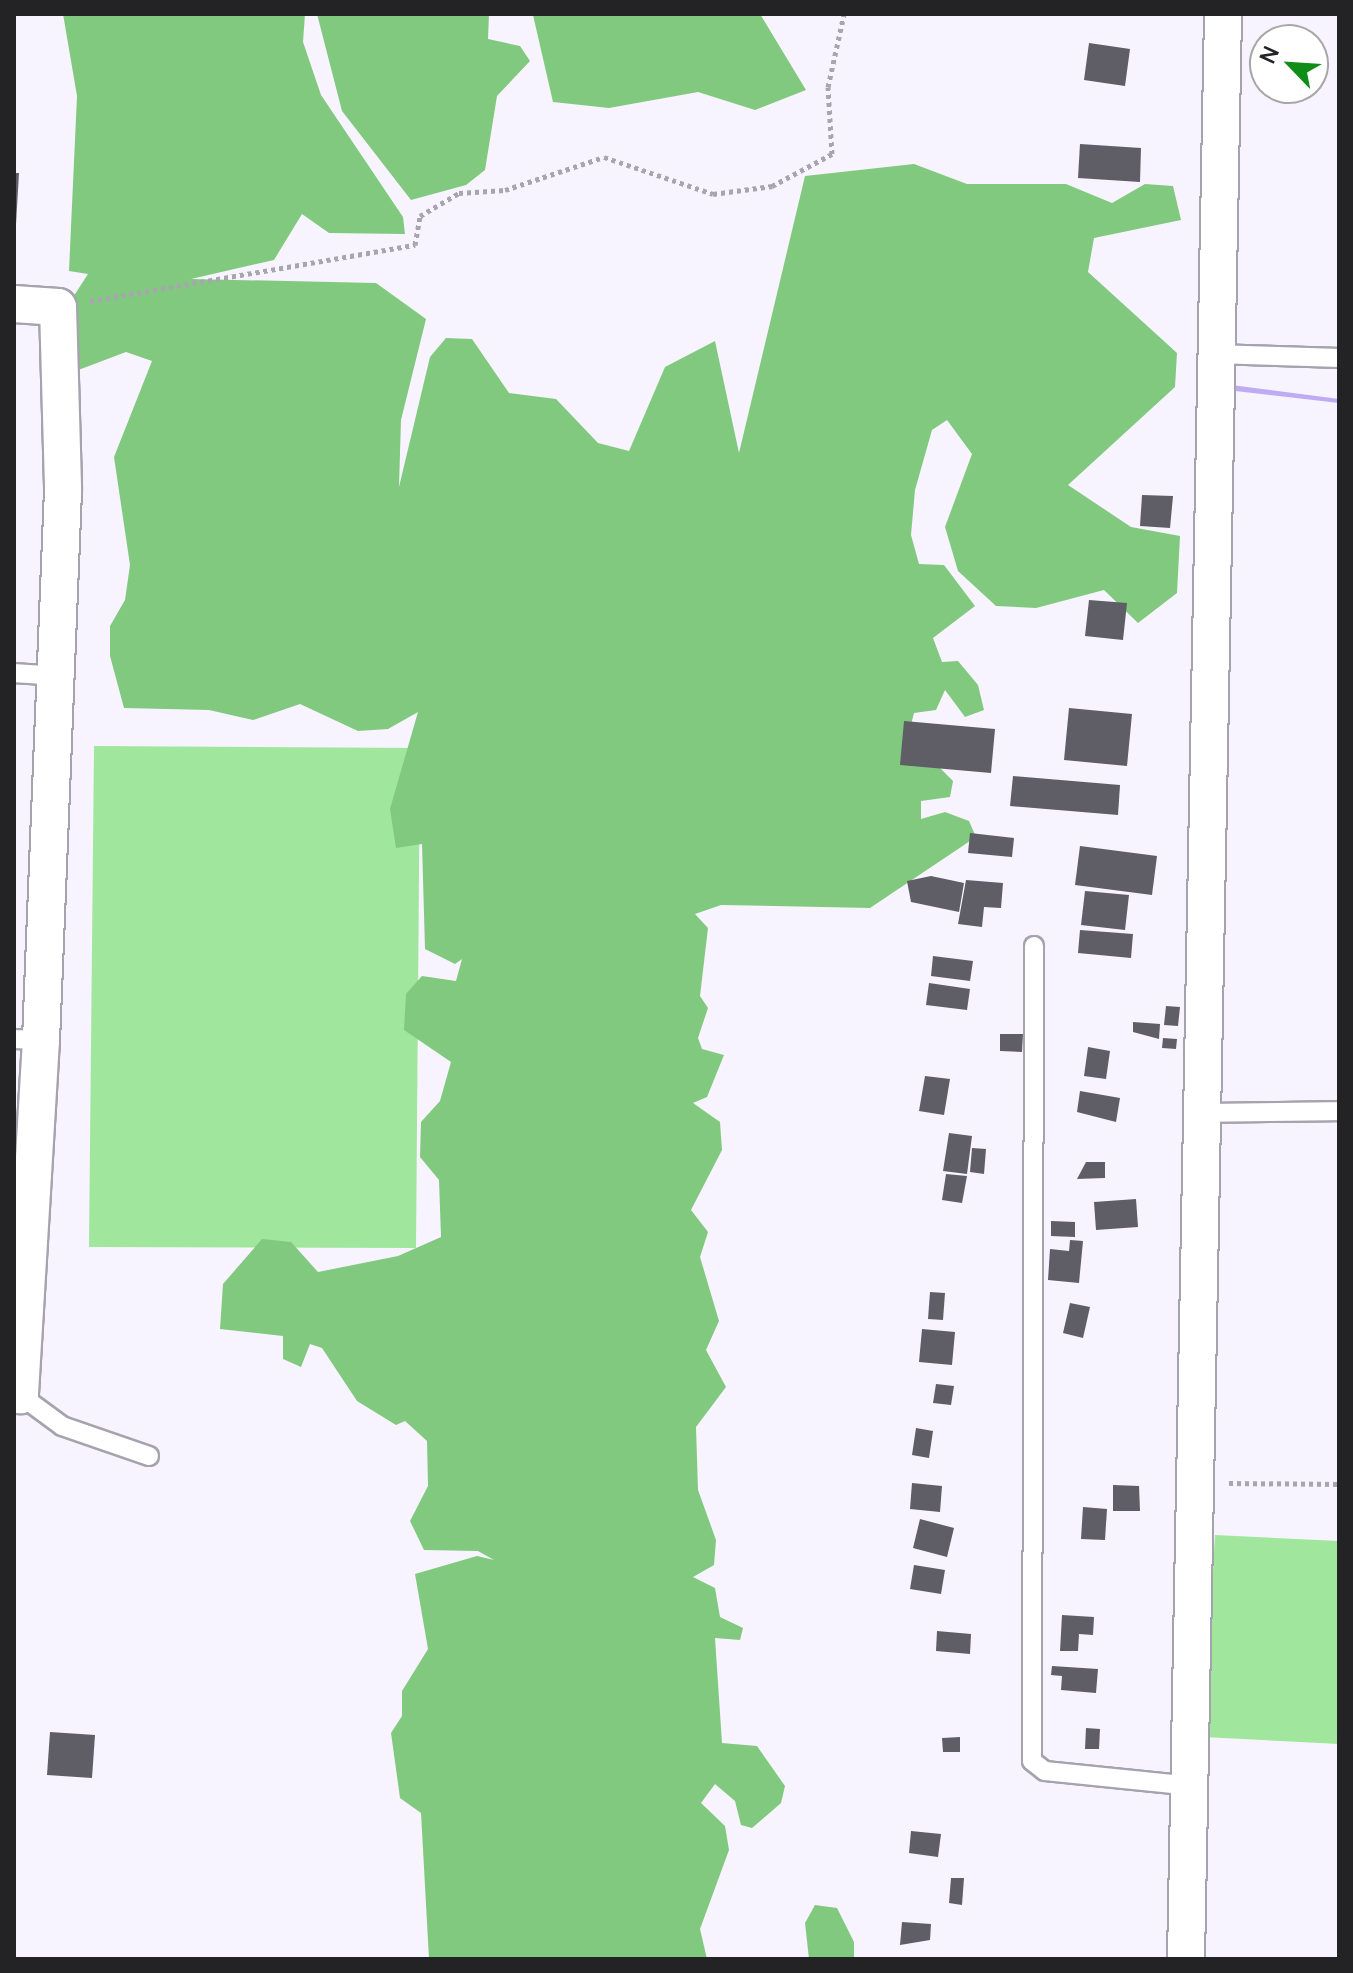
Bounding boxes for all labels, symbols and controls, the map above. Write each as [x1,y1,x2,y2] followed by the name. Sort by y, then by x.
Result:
[1249,24,1329,104] north arrow
[1252,41,1286,68] text: N

